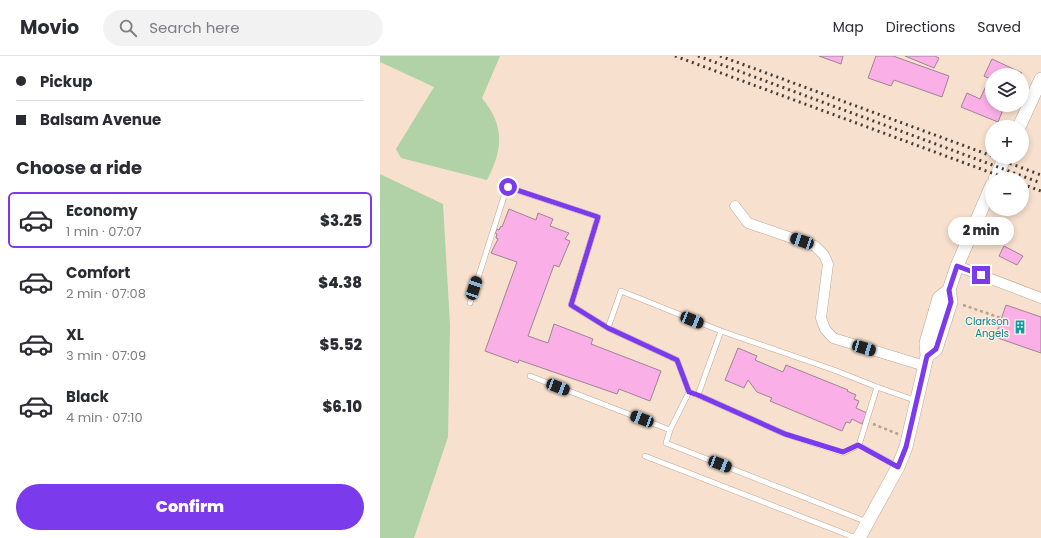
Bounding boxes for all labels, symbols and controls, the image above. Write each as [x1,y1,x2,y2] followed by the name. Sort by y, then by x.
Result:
[103,10,383,46] search box
[20,14,79,41] text: Movio
[117,17,139,39] icon: search
[149,17,240,38] text: Search here
[833,17,864,37] text: Map
[886,17,955,37] text: Directions
[977,17,1021,37] text: Saved
[985,68,1029,216] map controls
[985,68,1029,112] button: layers
[40,71,92,92] text: Pickup
[40,109,161,130] text: Balsam Avenue
[985,120,1029,164] button: +
[16,155,142,180] text: Choose a ride
[985,172,1029,216] button: −
[499,178,517,196] route start
[66,200,138,221] text: Economy
[18,202,54,238] icon: car
[320,210,362,231] text: $3.25
[948,217,1014,245] callout: 2 min
[963,221,999,240] text: 2 min
[66,222,142,241] text: 1 min · 07:07
[789,231,815,251] car
[66,262,130,283] text: Comfort
[18,264,54,300] icon: car
[972,266,990,284] route end
[318,272,362,293] text: $4.38
[465,275,483,301] car
[66,284,146,303] text: 2 min · 07:08
[679,310,705,330] car
[965,314,1009,341] place label: Clarkson Angels
[1012,319,1028,335] building icon: Clarkson Angels
[66,324,84,345] text: XL
[18,326,54,362] icon: car
[319,334,362,355] text: $5.52
[851,339,877,357] car
[66,346,146,365] text: 3 min · 07:09
[545,377,571,397] car
[66,386,109,407] text: Black
[18,388,54,424] icon: car
[322,396,362,417] text: $6.10
[66,408,143,427] text: 4 min · 07:10
[629,409,655,429] car
[707,454,733,474] car
[16,484,364,530] button: Confirm

